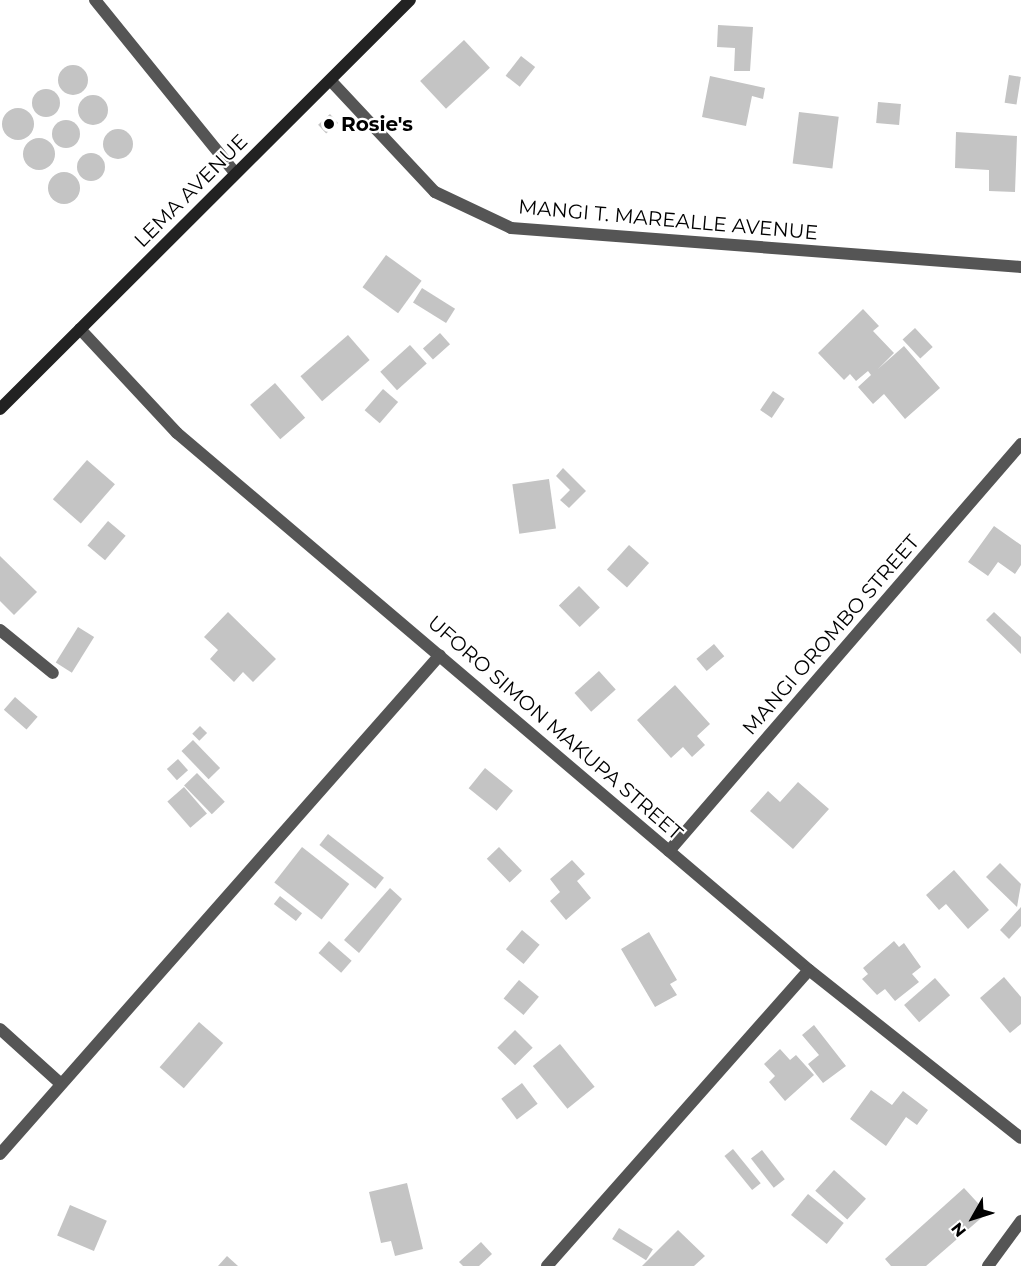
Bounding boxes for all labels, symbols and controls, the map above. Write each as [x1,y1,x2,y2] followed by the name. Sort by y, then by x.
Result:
[341,112,413,136] place label: Rosie's
[322,117,336,131] marker: Rosie's
[129,129,253,253] street label: LEMA AVENUE
[517,195,819,245] street label: MANGI T. MAREALLE AVENUE
[738,530,924,740] street label: MANGI OROMBO STREET
[423,611,687,845] street label: UFORO SIMON MAKUPA STREET
[943,1188,1003,1248] north arrow
[947,1219,970,1241] text: N

